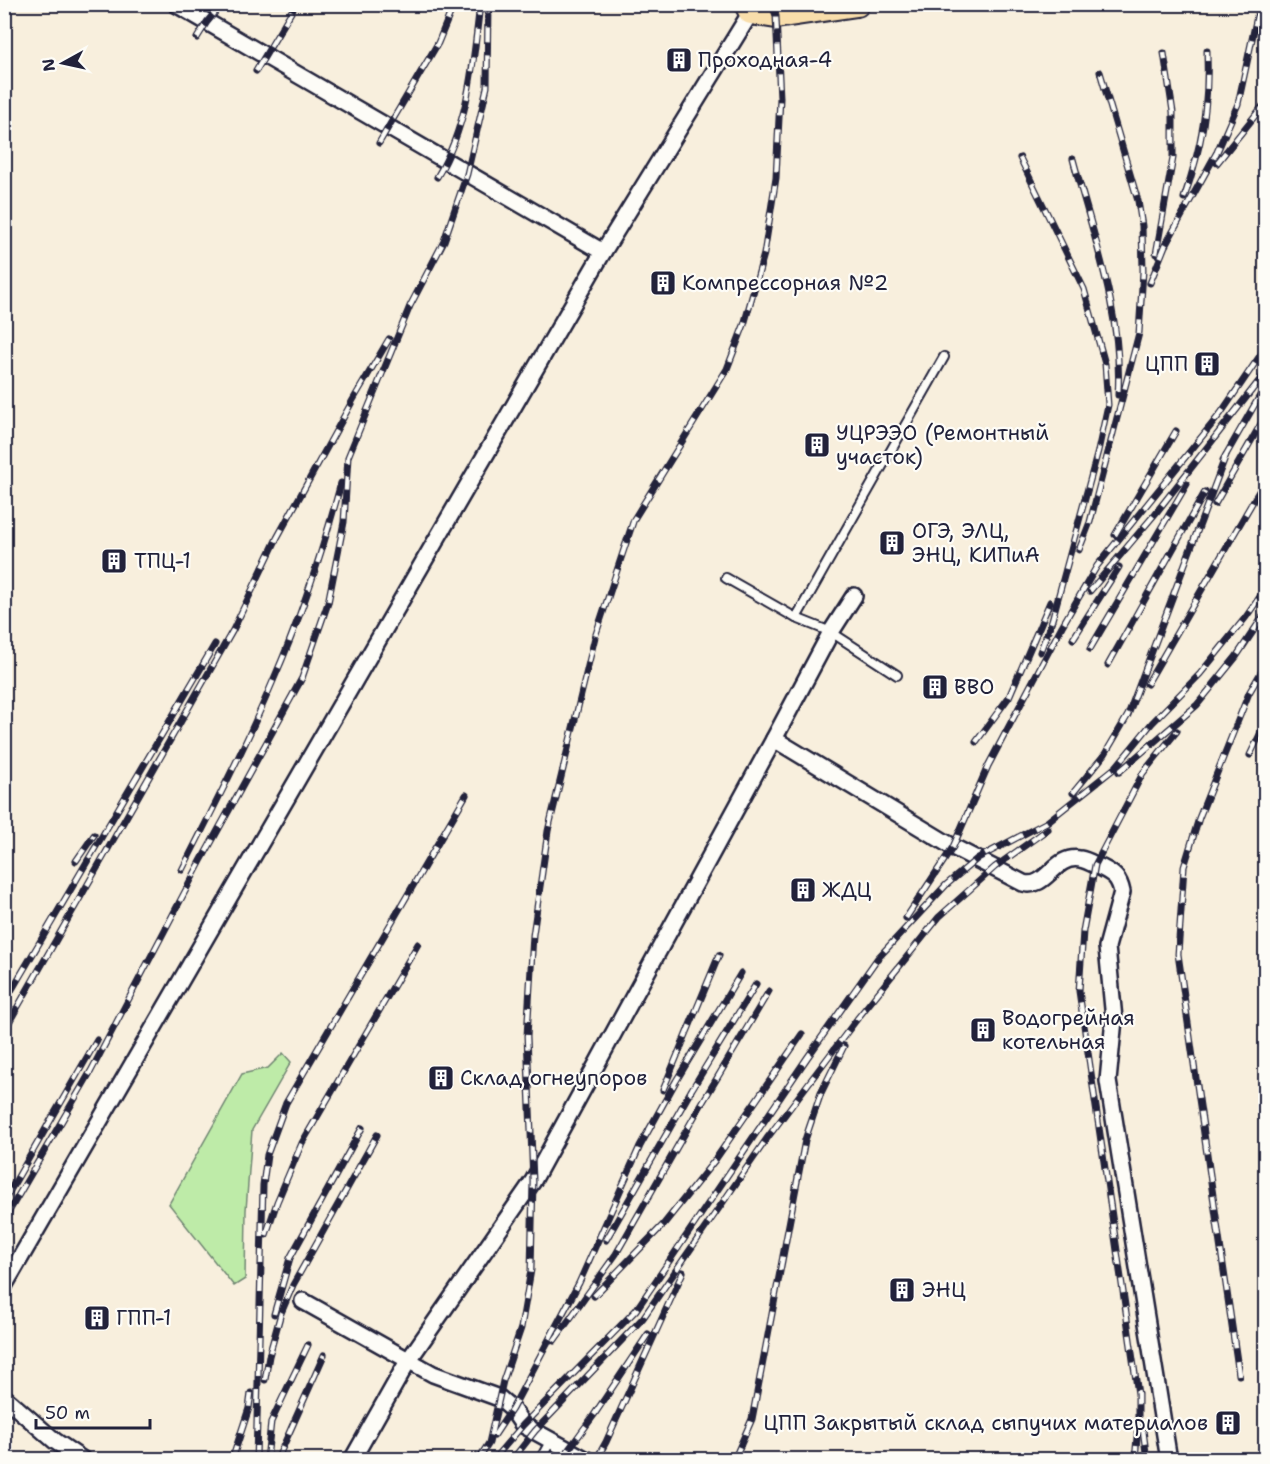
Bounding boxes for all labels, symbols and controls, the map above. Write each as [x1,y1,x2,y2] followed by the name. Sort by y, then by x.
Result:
[33,33,93,93] north arrow
[664,45,694,75] building icon: Проходная-4
[698,46,832,74] place label: Проходная-4
[37,57,60,73] text: N
[648,268,678,298] building icon: Компрессорная №2
[682,269,888,297] place label: Компрессорная №2
[1192,349,1222,379] building icon: ЦПП
[1145,350,1188,378] place label: ЦПП
[836,419,1049,471] place label: УЦРЭЭО (Ремонтный участок)
[802,430,832,460] building icon: УЦРЭЭО (Ремонтный участок)
[912,517,1040,569] place label: ОГЭ, ЭЛЦ, ЭНЦ, КИПиА
[877,528,907,558] building icon: ОГЭ, ЭЛЦ, ЭНЦ, КИПиА
[99,546,129,576] building icon: ТПЦ-1
[134,547,191,575] place label: ТПЦ-1
[920,672,950,702] building icon: ВВО
[954,673,994,701] place label: ВВО
[788,875,818,905] building icon: ЖДЦ
[822,876,872,904] place label: ЖДЦ
[1002,1004,1135,1056] place label: Водогрейная котельная
[968,1015,998,1045] building icon: Водогрейная котельная
[426,1063,456,1093] building icon: Склад огнеупоров
[460,1064,647,1092] place label: Склад огнеупоров
[887,1275,917,1305] building icon: ЭНЦ
[922,1276,966,1304] place label: ЭНЦ
[82,1303,112,1333] building icon: ГПП-1
[116,1304,171,1332] place label: ГПП-1
[36,1392,150,1430] scale bar
[45,1401,90,1425] text: 50 m
[1213,1408,1243,1438] building icon: ЦПП Закрытый склад сыпучих материалов
[763,1409,1208,1437] place label: ЦПП Закрытый склад сыпучих материалов

